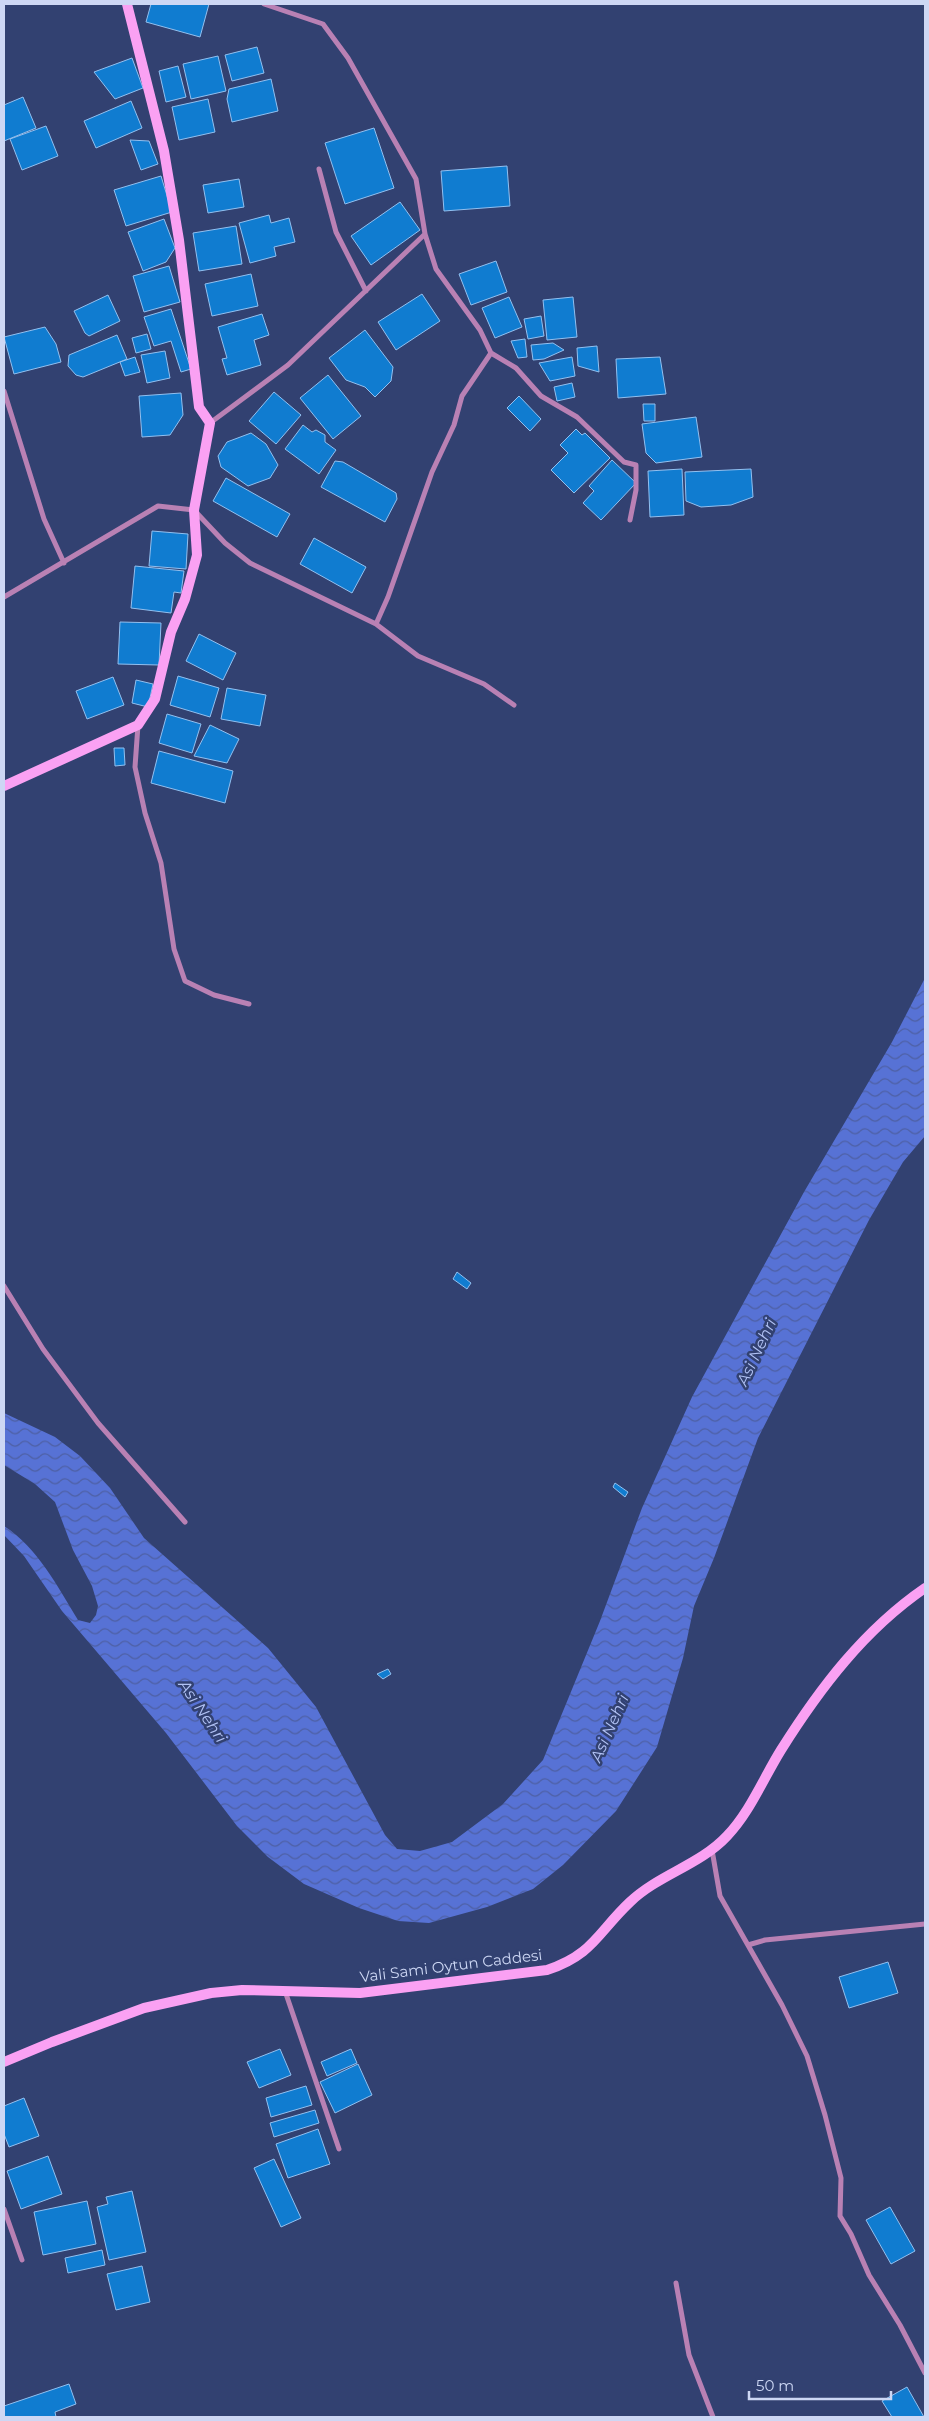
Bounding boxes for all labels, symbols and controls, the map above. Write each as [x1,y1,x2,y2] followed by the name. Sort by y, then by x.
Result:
[732,1315,781,1390] water label: Asi Nehri
[174,1675,231,1747] water label: Asi Nehri
[586,1691,633,1766] water label: Asi Nehri
[359,1945,543,1986] street label: Vali Sami Oytun Caddesi
[749,2368,892,2400] scale bar
[756,2376,794,2395] text: 50 m

